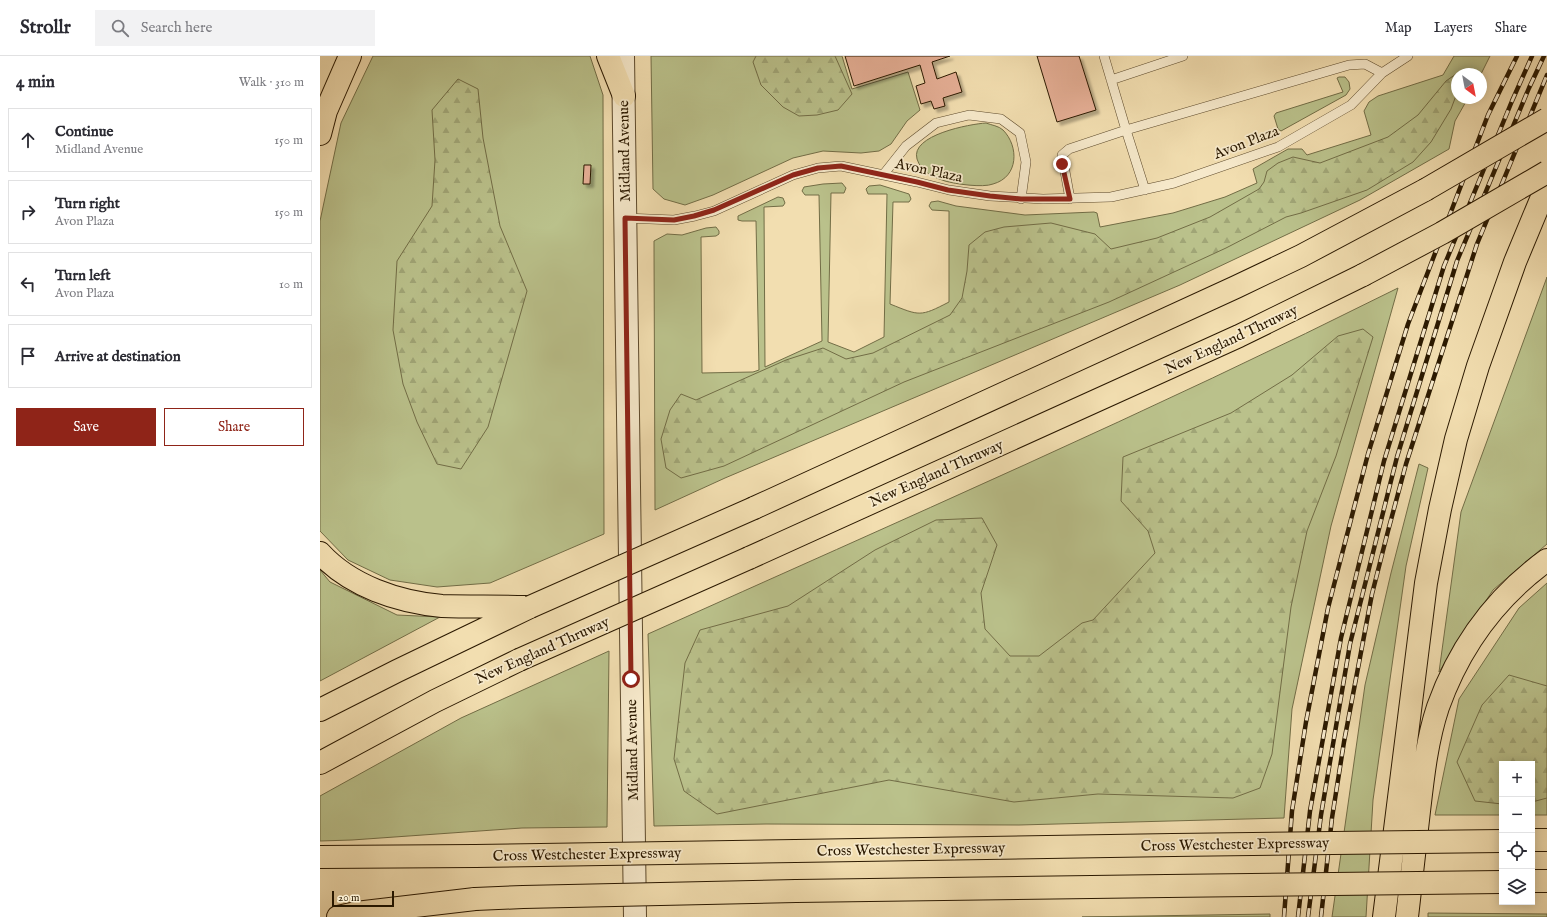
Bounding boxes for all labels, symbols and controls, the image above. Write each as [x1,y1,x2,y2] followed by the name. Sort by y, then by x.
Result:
[95,10,375,46] search box
[20,16,71,40] text: Strollr
[109,17,131,39] icon: search
[141,18,212,37] text: Search here
[1385,19,1412,37] text: Map
[1434,19,1473,37] text: Layers
[1495,19,1527,37] text: Share
[1451,68,1487,104] north arrow
[16,72,55,93] text: 4 min
[239,74,304,91] text: Walk · 310 m
[614,100,635,202] street label: Midland Avenue
[1210,121,1282,164] street label: Avon Plaza
[55,122,113,141] text: Continue
[17,129,39,151] icon: ahead
[274,132,303,149] text: 150 m
[55,141,143,158] text: Midland Avenue
[893,154,965,187] street label: Avon Plaza
[1053,155,1071,173] route end
[55,194,120,213] text: Turn right
[17,201,39,223] icon: right
[274,204,303,221] text: 150 m
[55,213,114,230] text: Avon Plaza
[55,266,111,285] text: Turn left
[17,273,39,295] icon: left
[279,276,303,293] text: 10 m
[55,285,114,302] text: Avon Plaza
[1162,300,1301,379] street label: New England Thruway
[17,345,39,367] icon: arrive
[55,347,181,366] text: Arrive at destination
[16,408,156,446] button: Save
[164,408,304,446] button: Share
[866,435,1007,512] street label: New England Thruway
[472,612,613,689] street label: New England Thruway
[622,670,640,688] route start
[622,699,643,801] street label: Midland Avenue
[1499,761,1535,905] map controls
[1499,761,1535,797] button: +
[1499,797,1535,833] button: −
[1141,833,1330,856] street label: Cross Westchester Expressway
[1499,833,1535,869] button: locate
[817,838,1006,861] street label: Cross Westchester Expressway
[493,843,682,866] street label: Cross Westchester Expressway
[1499,869,1535,905] button: layers
[332,889,394,908] scale bar
[338,891,359,905] text: 20 m

